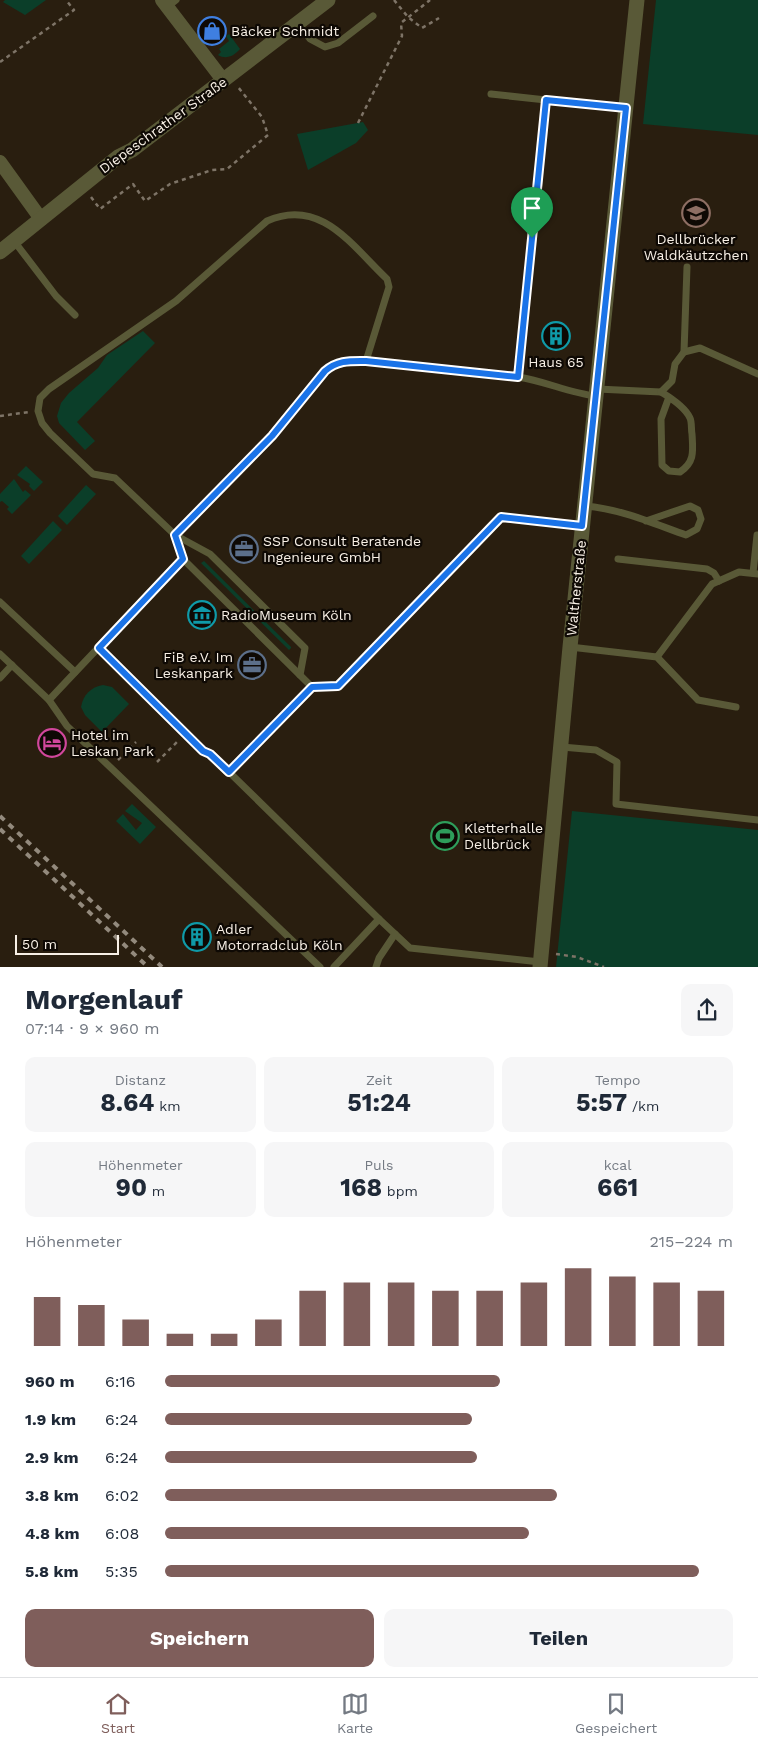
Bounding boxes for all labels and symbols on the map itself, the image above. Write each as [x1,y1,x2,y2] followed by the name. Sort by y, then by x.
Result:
[197,16,227,46] shop icon: Bäcker Schmidt
[231,23,339,39] place label: Bäcker Schmidt
[96,73,230,177] street label: Diepeschrather Straße
[511,187,553,238] pin
[681,198,711,228] school or university icon: Dellbrücker Waldkäutzchen
[644,231,748,263] place label: Dellbrücker Waldkäutzchen
[541,321,571,351] building icon: Haus 65
[528,354,584,370] place label: Haus 65
[263,533,421,565] place label: SSP Consult Beratende Ingenieure GmbH
[229,534,259,564] office icon: SSP Consult Beratende Ingenieure GmbH
[563,539,589,637] street label: Waltherstraße
[187,600,217,630] museum icon: RadioMuseum Köln
[221,607,352,623] place label: RadioMuseum Köln
[155,649,233,681] place label: FiB e.V. Im Leskanpark
[237,650,267,680] office icon: FiB e.V. Im Leskanpark
[71,727,154,759] place label: Hotel im Leskan Park
[37,728,67,758] hotel icon: Hotel im Leskan Park
[464,820,543,852] place label: Kletterhalle Dellbrück
[430,821,460,851] sports icon: Kletterhalle Dellbrück
[216,921,343,953] place label: Adler Motorradclub Köln
[182,922,212,952] building icon: Adler Motorradclub Köln
[15,932,119,955] scale bar

